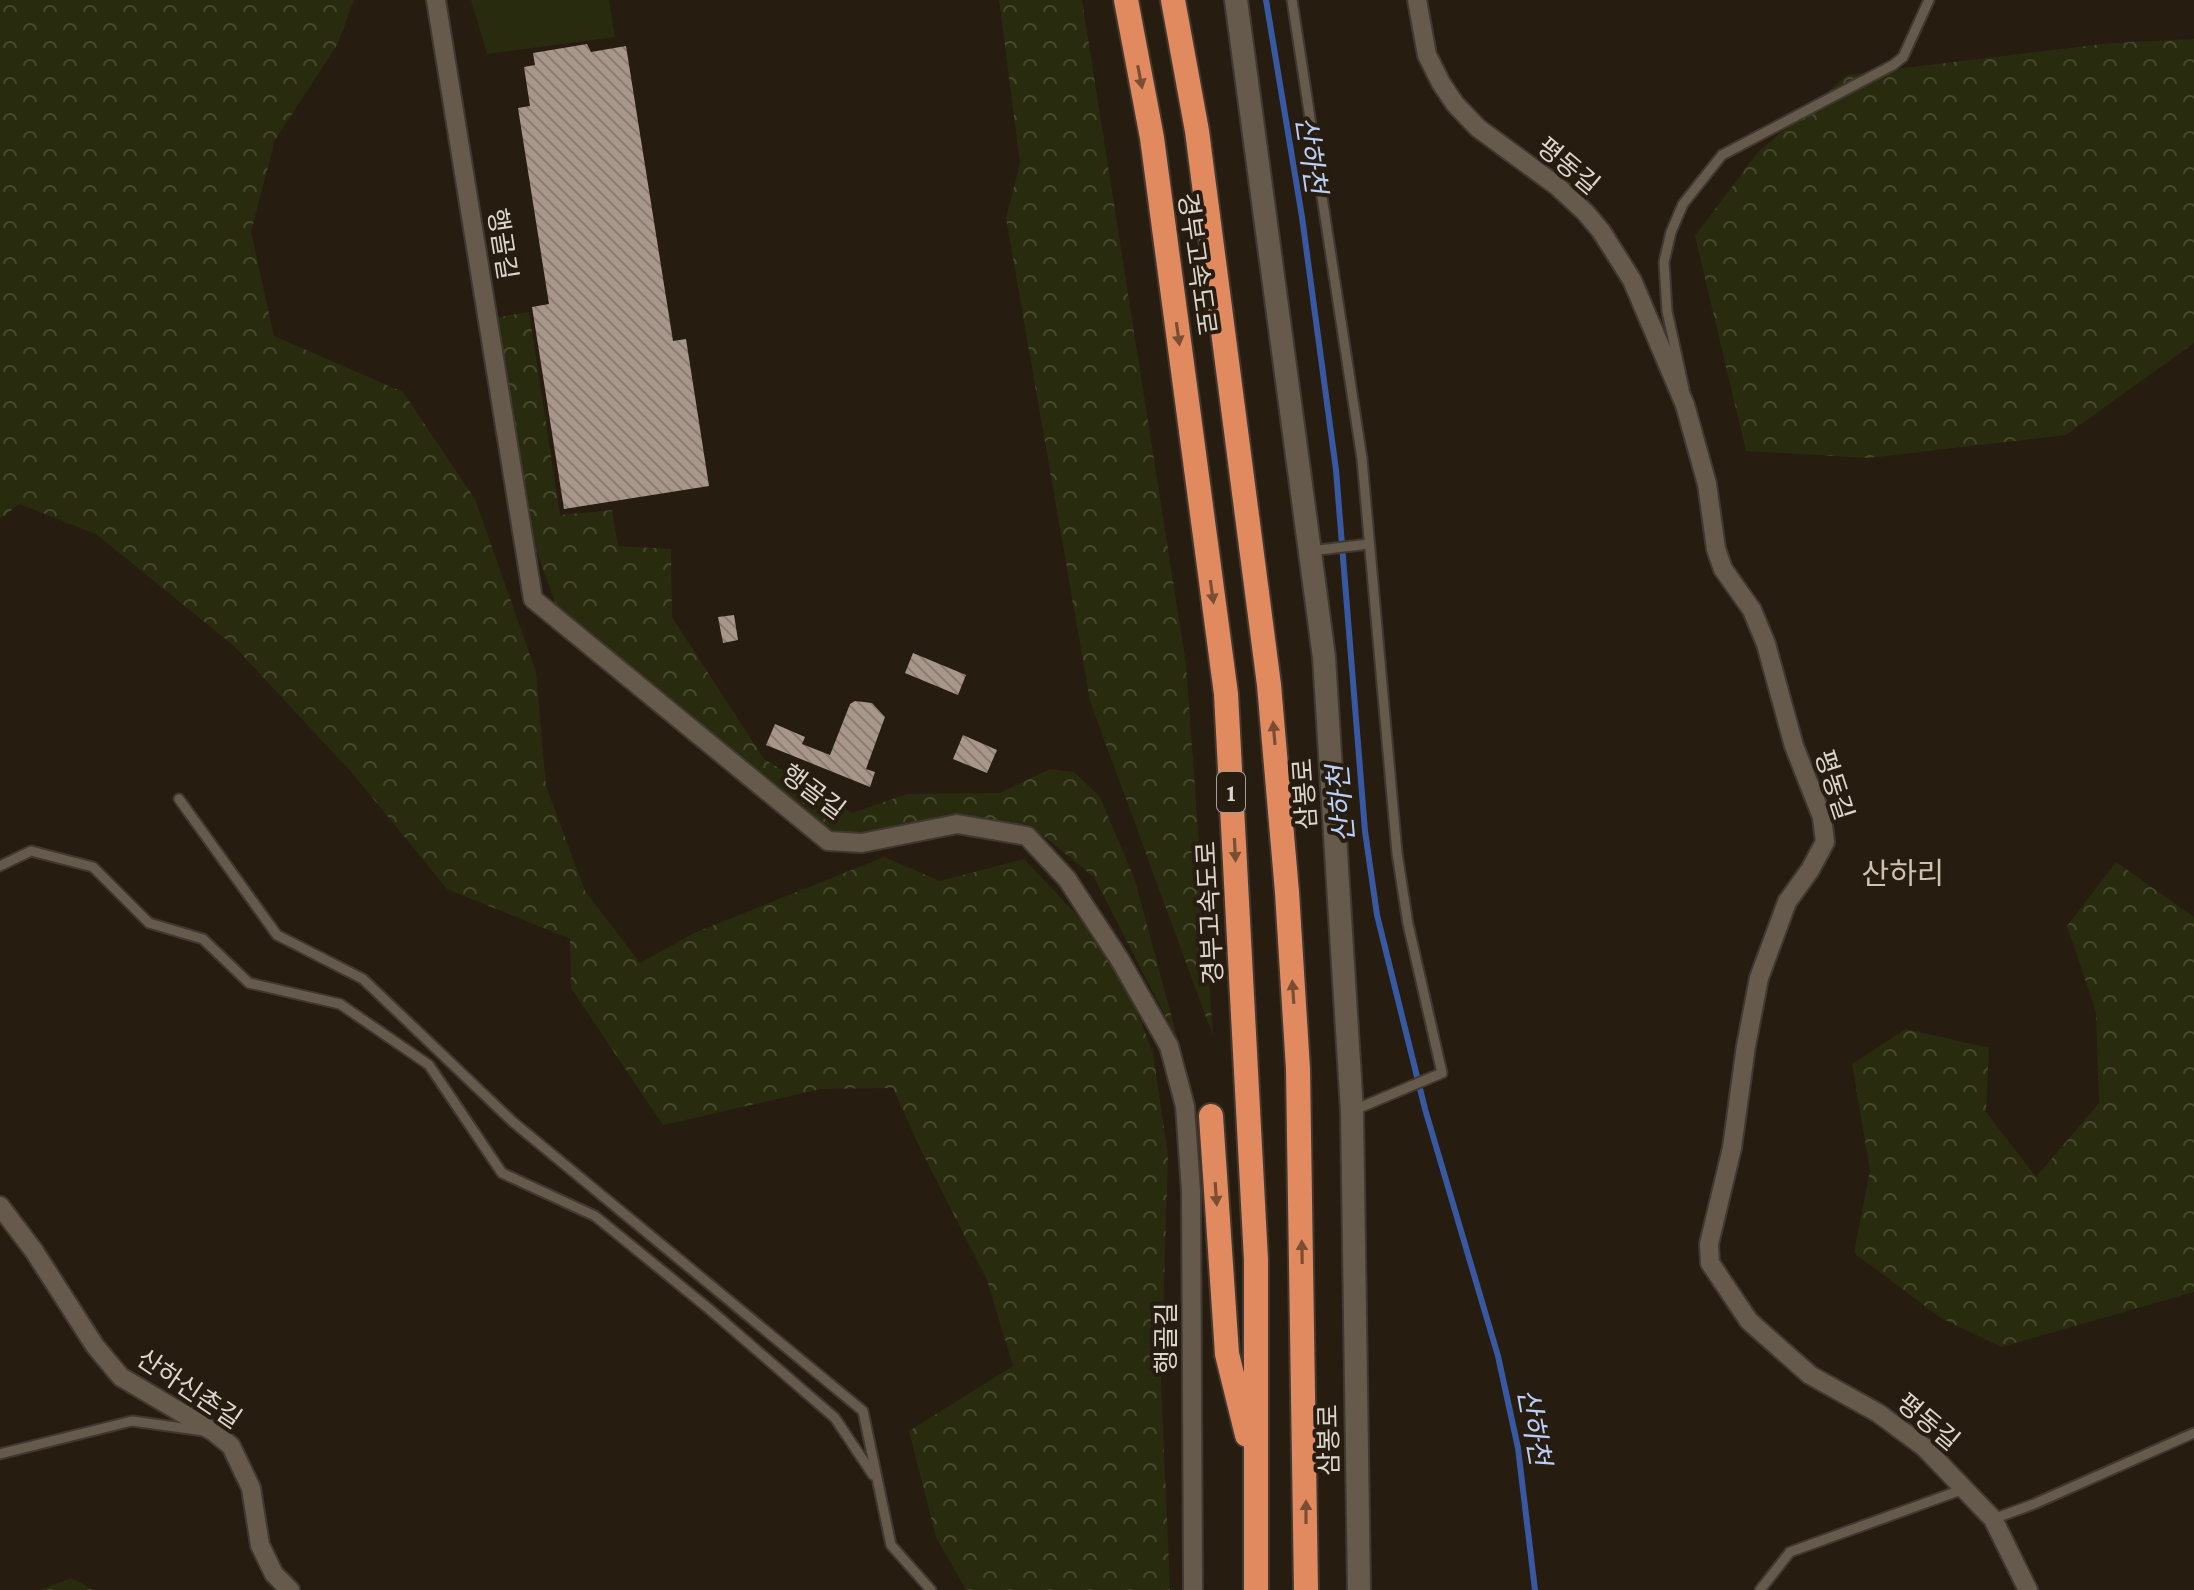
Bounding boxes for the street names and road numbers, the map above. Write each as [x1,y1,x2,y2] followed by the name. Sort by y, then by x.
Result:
[1531,132,1605,200] street label: 평동길
[1173,191,1221,337] street label: 경부고속도로
[482,206,522,282] street label: 행골길
[1809,746,1859,824] street label: 평동길
[1288,757,1322,831] street label: 삼봉로
[776,759,850,825] street label: 행골길
[1217,772,1245,812] road number: 1
[1192,841,1228,985] street label: 경부고속도로
[1152,1302,1181,1374] street label: 행골길
[131,1344,247,1434] street label: 산하신촌길
[1891,1388,1965,1456] street label: 평동길
[1314,1404,1344,1476] street label: 삼봉로

